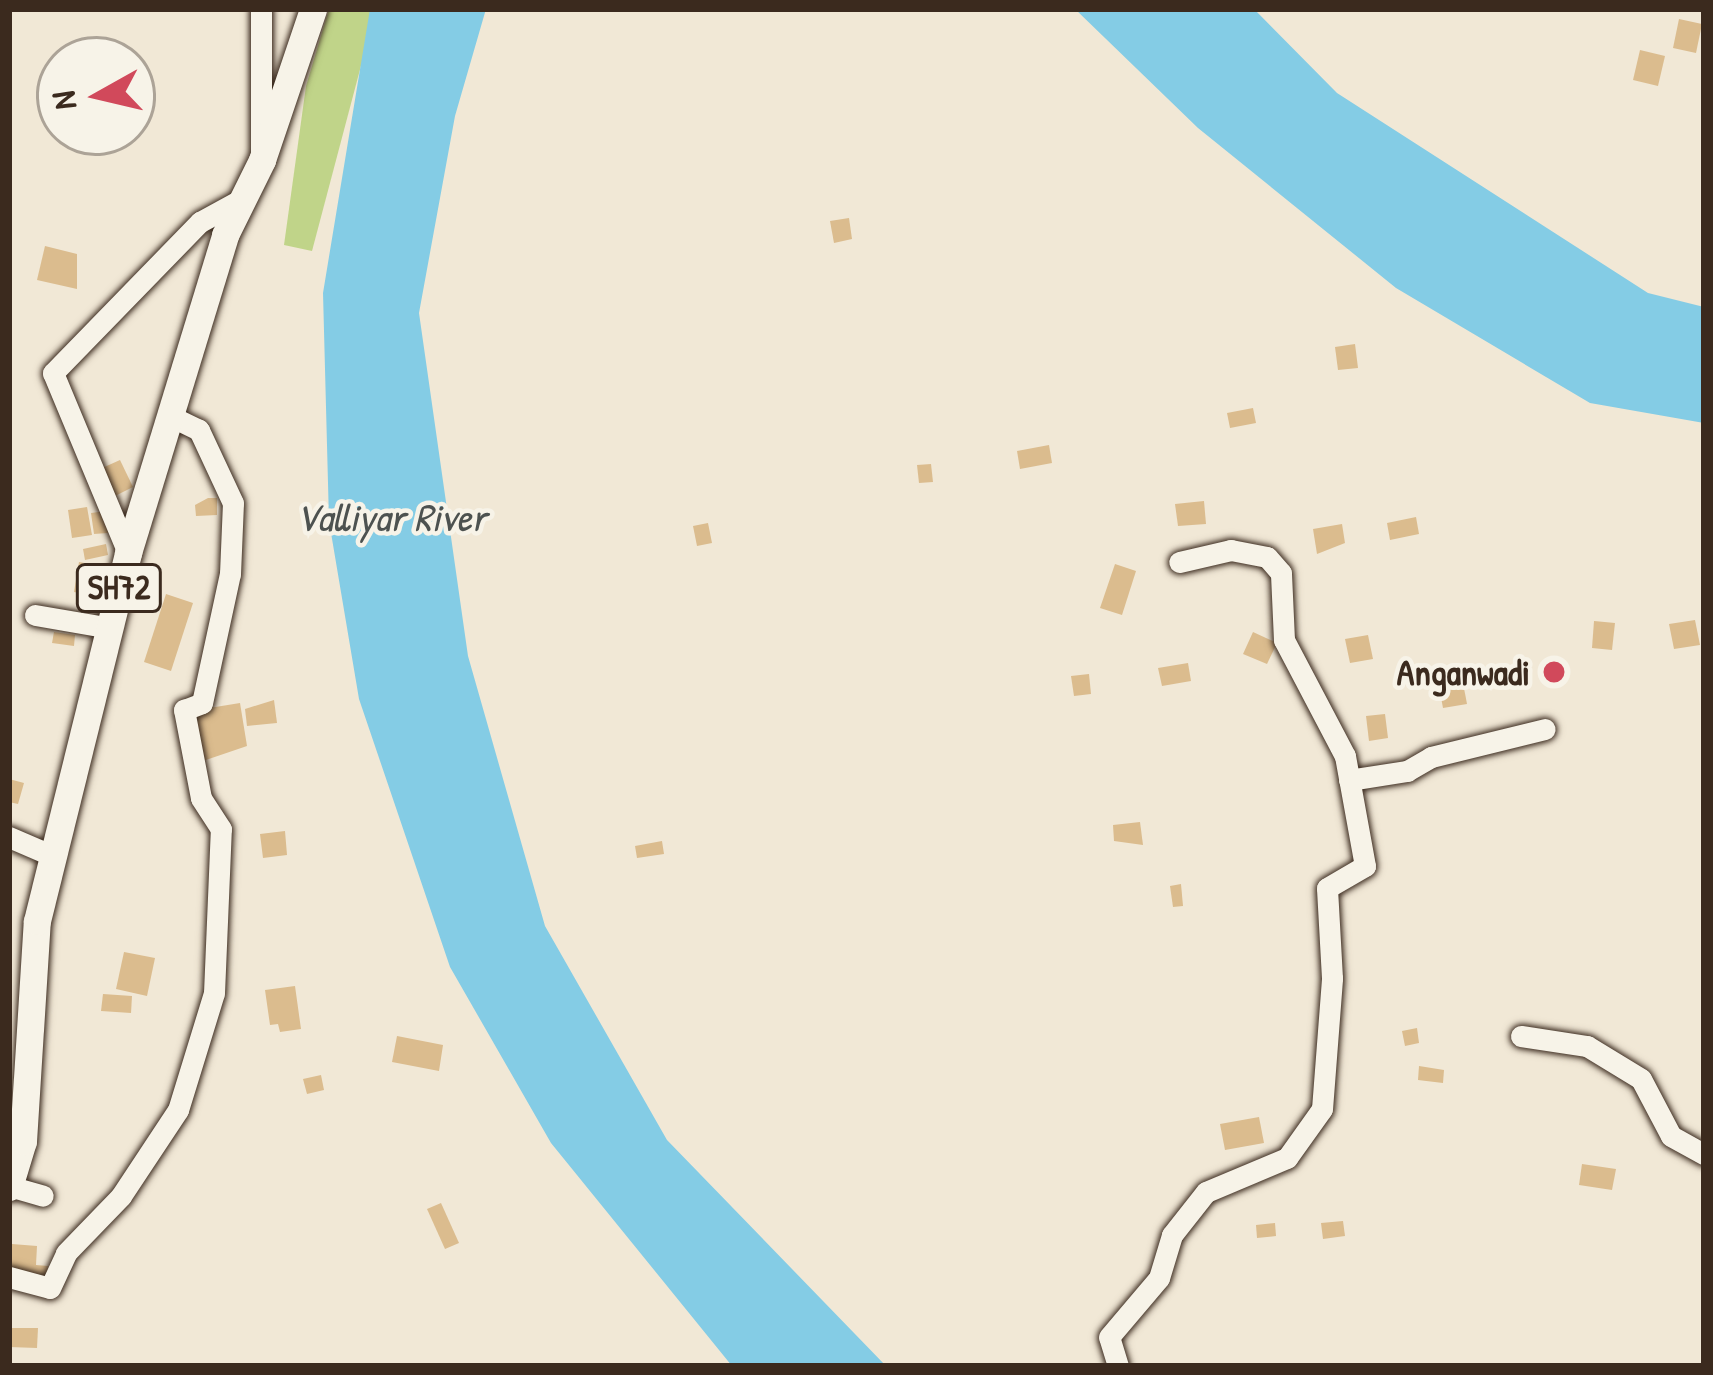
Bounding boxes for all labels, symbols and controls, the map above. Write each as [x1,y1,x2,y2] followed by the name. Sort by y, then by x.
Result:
[36,36,156,156] north arrow
[40,89,86,112] text: N
[295,494,487,540] water label: Valliyar River
[74,561,164,615] road number: SH72
[1397,650,1530,694] place label: Anganwadi
[1541,659,1567,685] marker: Anganwadi

